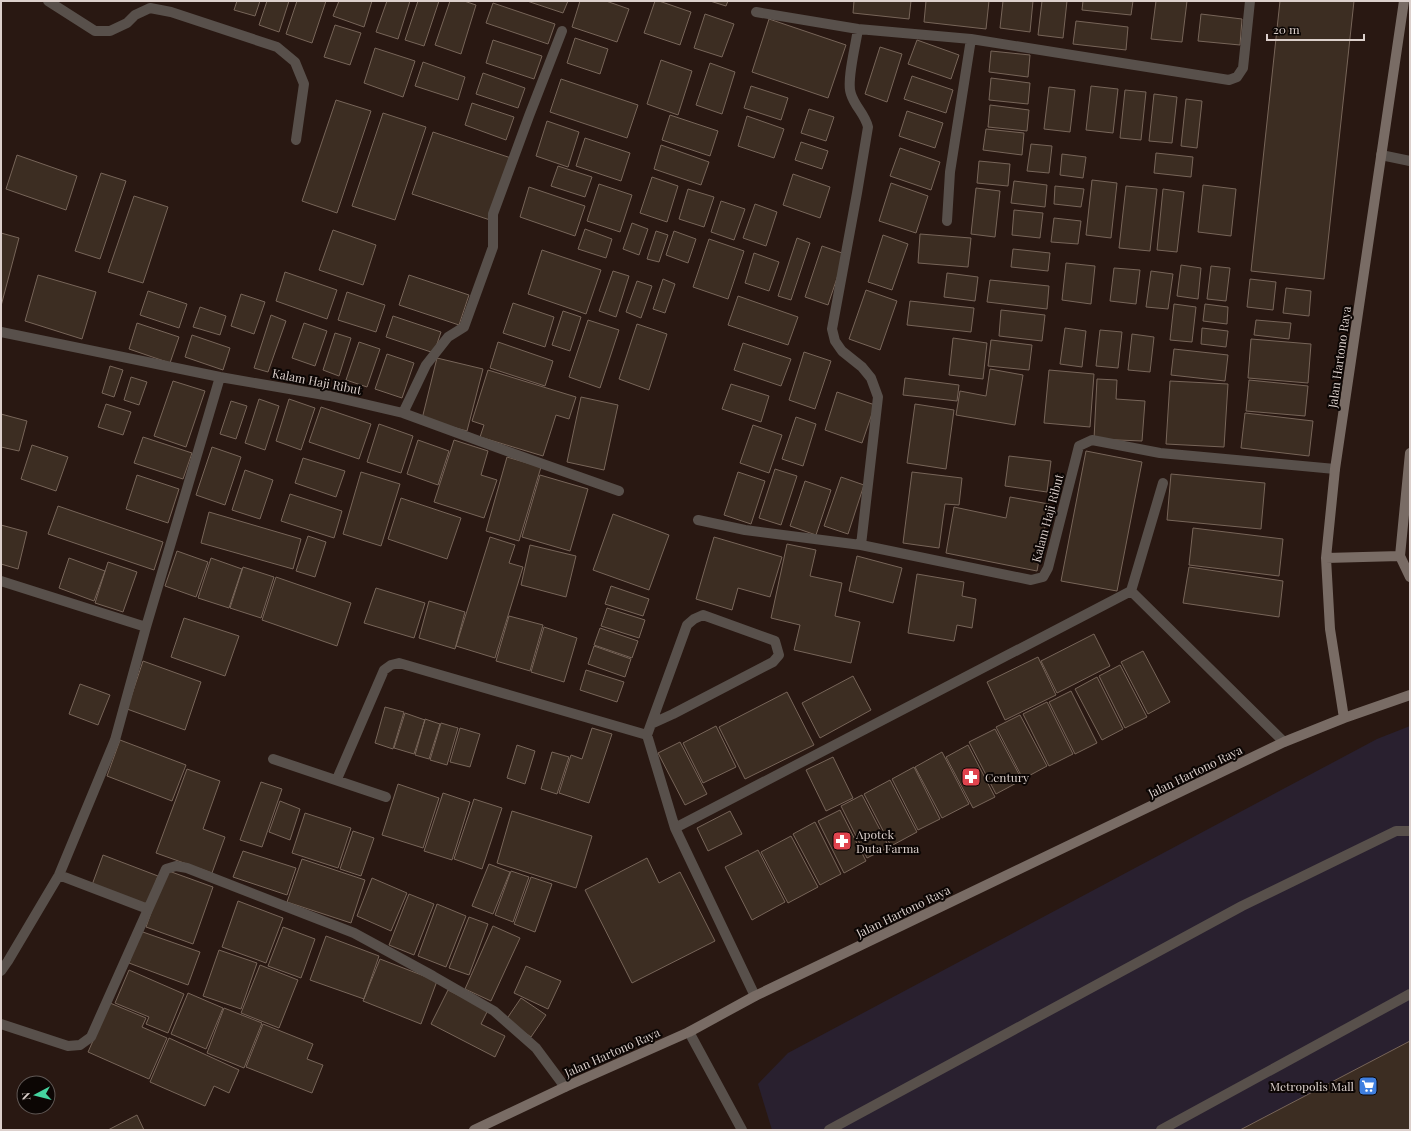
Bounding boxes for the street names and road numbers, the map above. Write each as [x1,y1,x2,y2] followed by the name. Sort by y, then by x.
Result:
[1324,305,1354,410] street label: Jalan Hartono Raya
[271,364,364,398] street label: Kalam Haji Ribut
[1028,471,1067,564] street label: Kalam Haji Ribut
[1144,741,1245,801] street label: Jalan Hartono Raya
[852,881,953,941] street label: Jalan Hartono Raya
[561,1024,662,1081] street label: Jalan Hartono Raya

